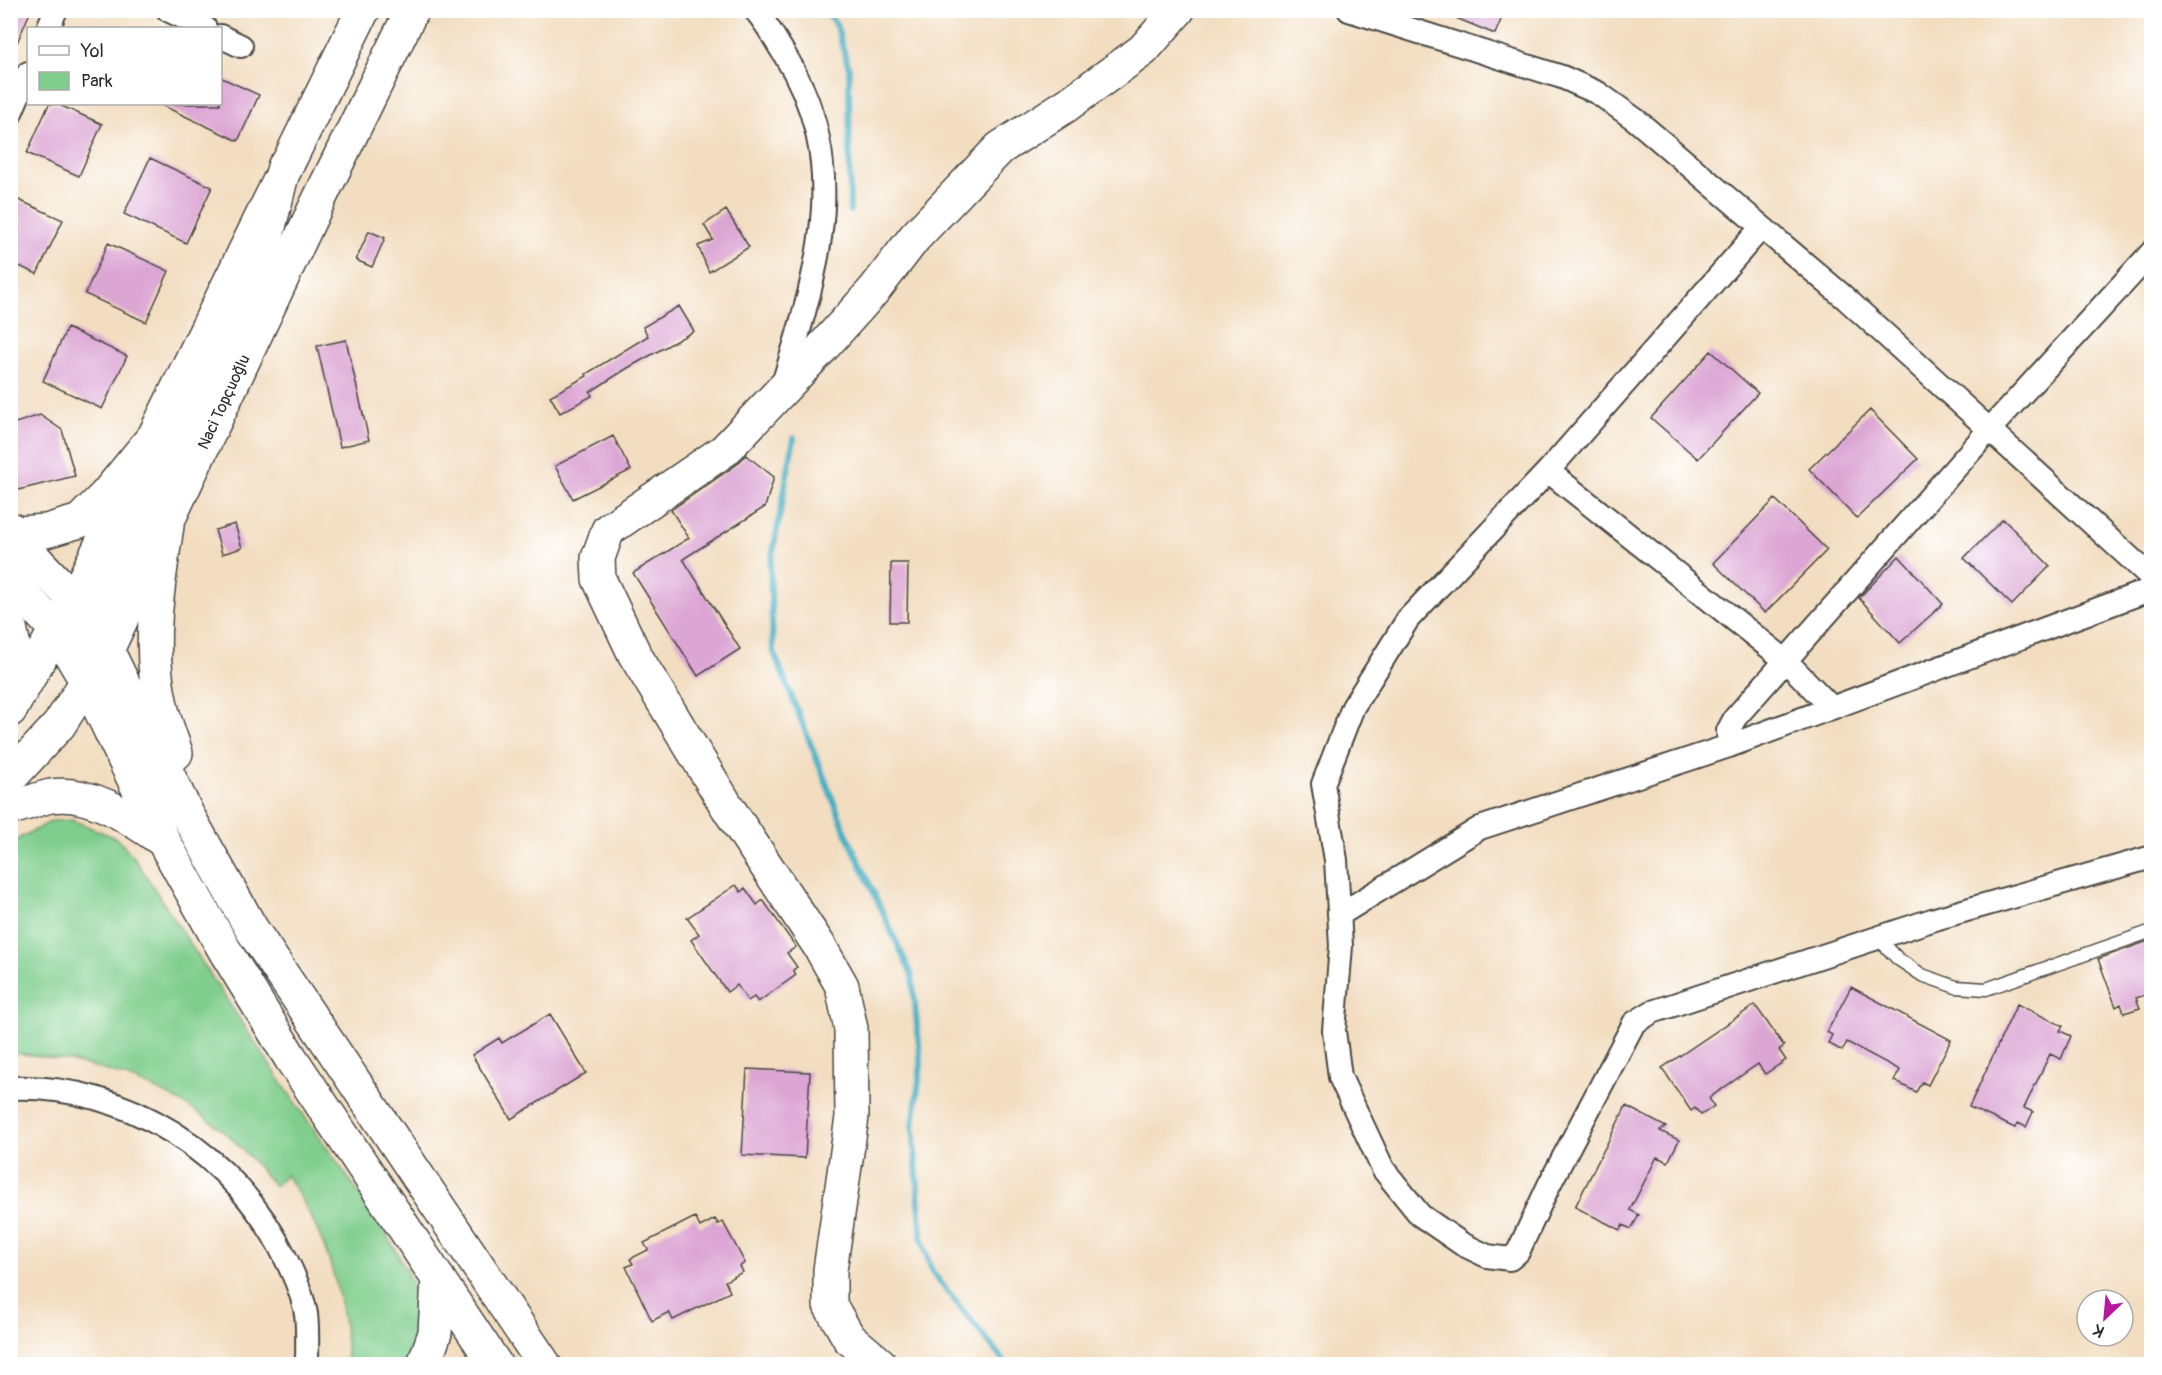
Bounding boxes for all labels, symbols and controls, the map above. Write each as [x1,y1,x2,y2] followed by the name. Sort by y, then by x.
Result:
[27,27,222,105] legend
[80,40,104,63] text: Yol
[81,70,113,93] text: Park
[193,351,255,453] street label: Naci Topçuoğlu
[2075,1288,2135,1348] north arrow
[2090,1319,2108,1342] text: K

